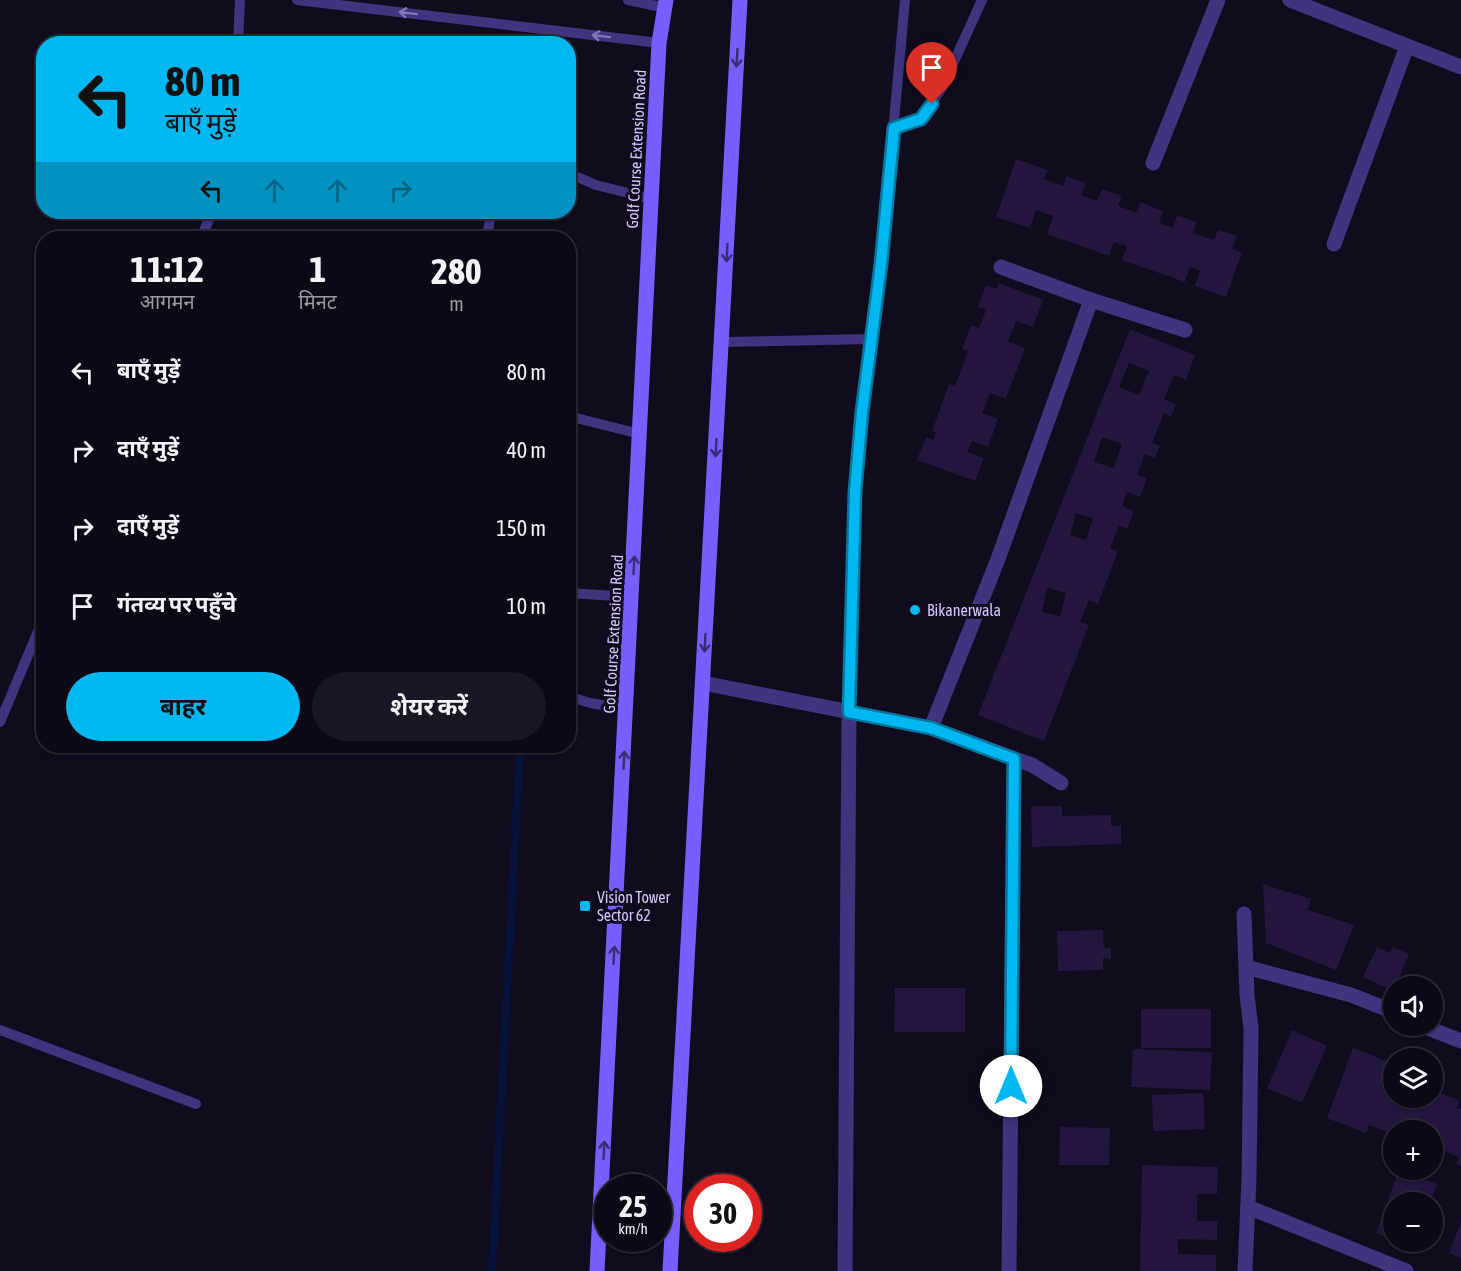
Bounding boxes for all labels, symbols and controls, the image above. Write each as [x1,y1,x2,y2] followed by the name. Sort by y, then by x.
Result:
[398,7,418,18] one-way arrow
[592,31,612,42] one-way arrow
[906,42,957,104] pin
[732,48,743,68] one-way arrow
[915,51,948,84] icon: arrive
[165,57,240,105] text: 80 m
[66,60,144,138] icon: left
[623,69,649,229] street label: Golf Course Extension Road
[165,107,237,138] text: बाएँ मुड़ें
[195,174,228,207] icon: left
[258,174,291,207] icon: ahead
[321,174,354,207] icon: ahead
[384,174,417,207] icon: right
[721,243,732,263] one-way arrow
[130,248,204,290] text: 11:12
[309,248,326,290] text: 1
[431,250,482,292] text: 280
[140,290,195,313] text: आगमन
[299,290,337,313] text: मिनट
[449,292,464,315] text: m
[66,356,99,389] icon: left
[117,357,180,383] text: बाएँ मुड़ें
[506,359,546,385] text: 80 m
[66,434,99,467] icon: right
[117,435,179,461] text: दाएँ मुड़ें
[506,437,546,463] text: 40 m
[710,437,721,457] one-way arrow
[66,512,99,545] icon: right
[117,513,179,539] text: दाएँ मुड़ें
[496,515,546,541] text: 150 m
[600,554,626,714] street label: Golf Course Extension Road
[628,556,639,576] one-way arrow
[66,590,99,623] icon: arrive
[117,591,236,617] text: गंतव्य पर पहुँचे
[506,593,546,619] text: 10 m
[927,601,1001,619] place label: Bikanerwala
[908,603,922,617] marker: Bikanerwala
[699,632,710,652] one-way arrow
[66,672,300,741] button: बाहर
[312,672,546,741] button: शेयर करें
[619,751,630,771] one-way arrow
[597,888,670,924] place label: Vision Tower Sector 62
[578,899,592,913] marker: Vision Tower Sector 62
[608,945,619,965] one-way arrow
[1383,976,1443,1252] map controls
[1383,976,1443,1036] button: sound
[1383,1048,1443,1108] button: layers
[979,1054,1043,1118] position arrow
[1383,1120,1443,1180] button: +
[598,1140,609,1160] one-way arrow
[684,1174,762,1252] speed limit sign: 30
[619,1189,647,1223] text: 25
[1383,1192,1443,1252] button: −
[618,1220,648,1237] text: km/h

